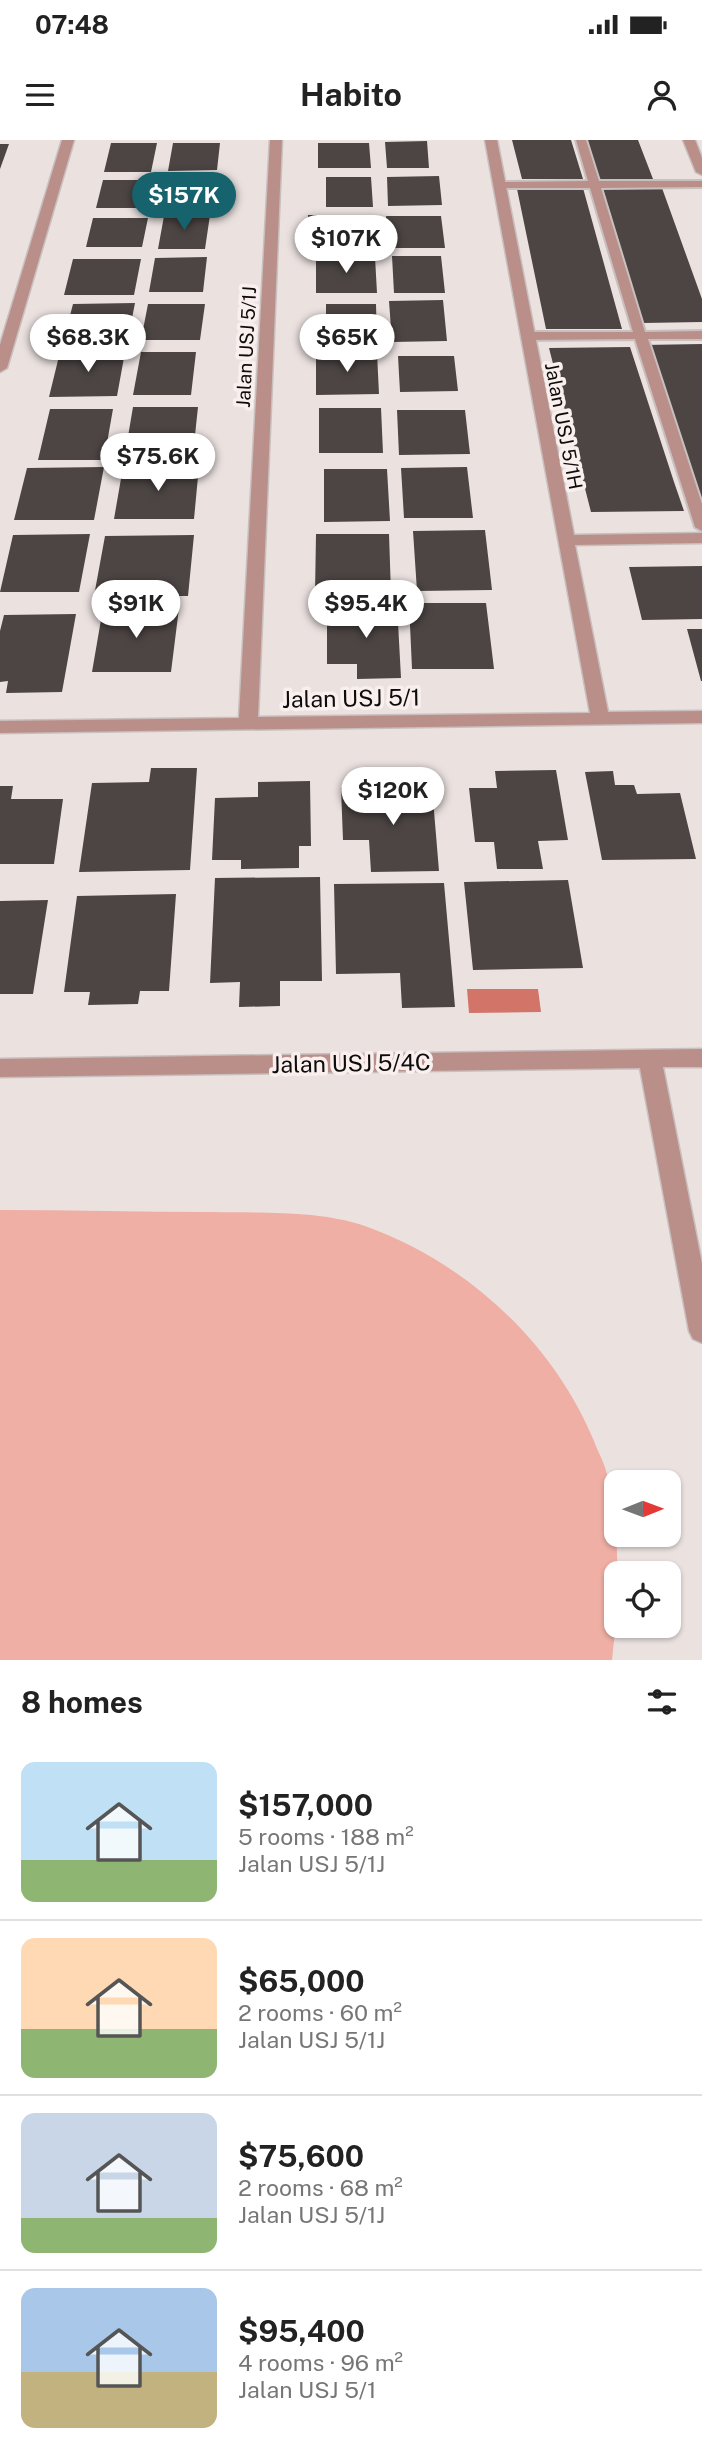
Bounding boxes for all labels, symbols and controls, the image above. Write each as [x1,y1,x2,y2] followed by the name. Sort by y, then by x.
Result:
[35,9,109,40] text: 07:48
[21,76,59,114] icon: menu
[300,76,402,113] text: Habito
[643,76,681,114] icon: person
[135,172,233,232] pin: $157K
[148,181,220,208] text: $157K
[297,216,395,275] pin: $107K
[311,224,381,251] text: $107K
[232,286,260,408] street label: Jalan USJ 5/1J
[31,314,145,374] pin: $68.3K
[306,314,388,374] pin: $65K
[46,323,130,350] text: $68.3K
[316,323,378,350] text: $65K
[541,361,587,491] street label: Jalan USJ 5/1H
[101,434,215,493] pin: $75.6K
[116,442,200,469] text: $75.6K
[95,580,177,640] pin: $91K
[309,580,423,640] pin: $95.4K
[107,589,165,616] text: $91K
[324,589,408,616] text: $95.4K
[282,683,420,713] street label: Jalan USJ 5/1
[344,768,442,827] pin: $120K
[357,776,429,803] text: $120K
[271,1048,431,1078] street label: Jalan USJ 5/4C
[604,1470,681,1547] north arrow
[604,1470,681,1638] map controls
[604,1561,681,1638] button: locate
[643,1683,681,1721] icon: filters
[21,1684,143,1720] text: 8 homes
[238,1787,373,1823] text: $157,000
[77,1790,161,1874] icon: home
[238,1823,414,1850] text: 5 rooms · 188 m²
[238,1850,385,1877] text: Jalan USJ 5/1J
[238,1963,365,1999] text: $65,000
[77,1966,161,2050] icon: home
[238,1999,402,2026] text: 2 rooms · 60 m²
[238,2026,385,2053] text: Jalan USJ 5/1J
[238,2138,364,2174] text: $75,600
[77,2141,161,2225] icon: home
[238,2174,403,2201] text: 2 rooms · 68 m²
[238,2201,385,2228] text: Jalan USJ 5/1J
[238,2313,365,2349] text: $95,400
[77,2316,161,2400] icon: home
[238,2349,403,2376] text: 4 rooms · 96 m²
[238,2376,376,2403] text: Jalan USJ 5/1

